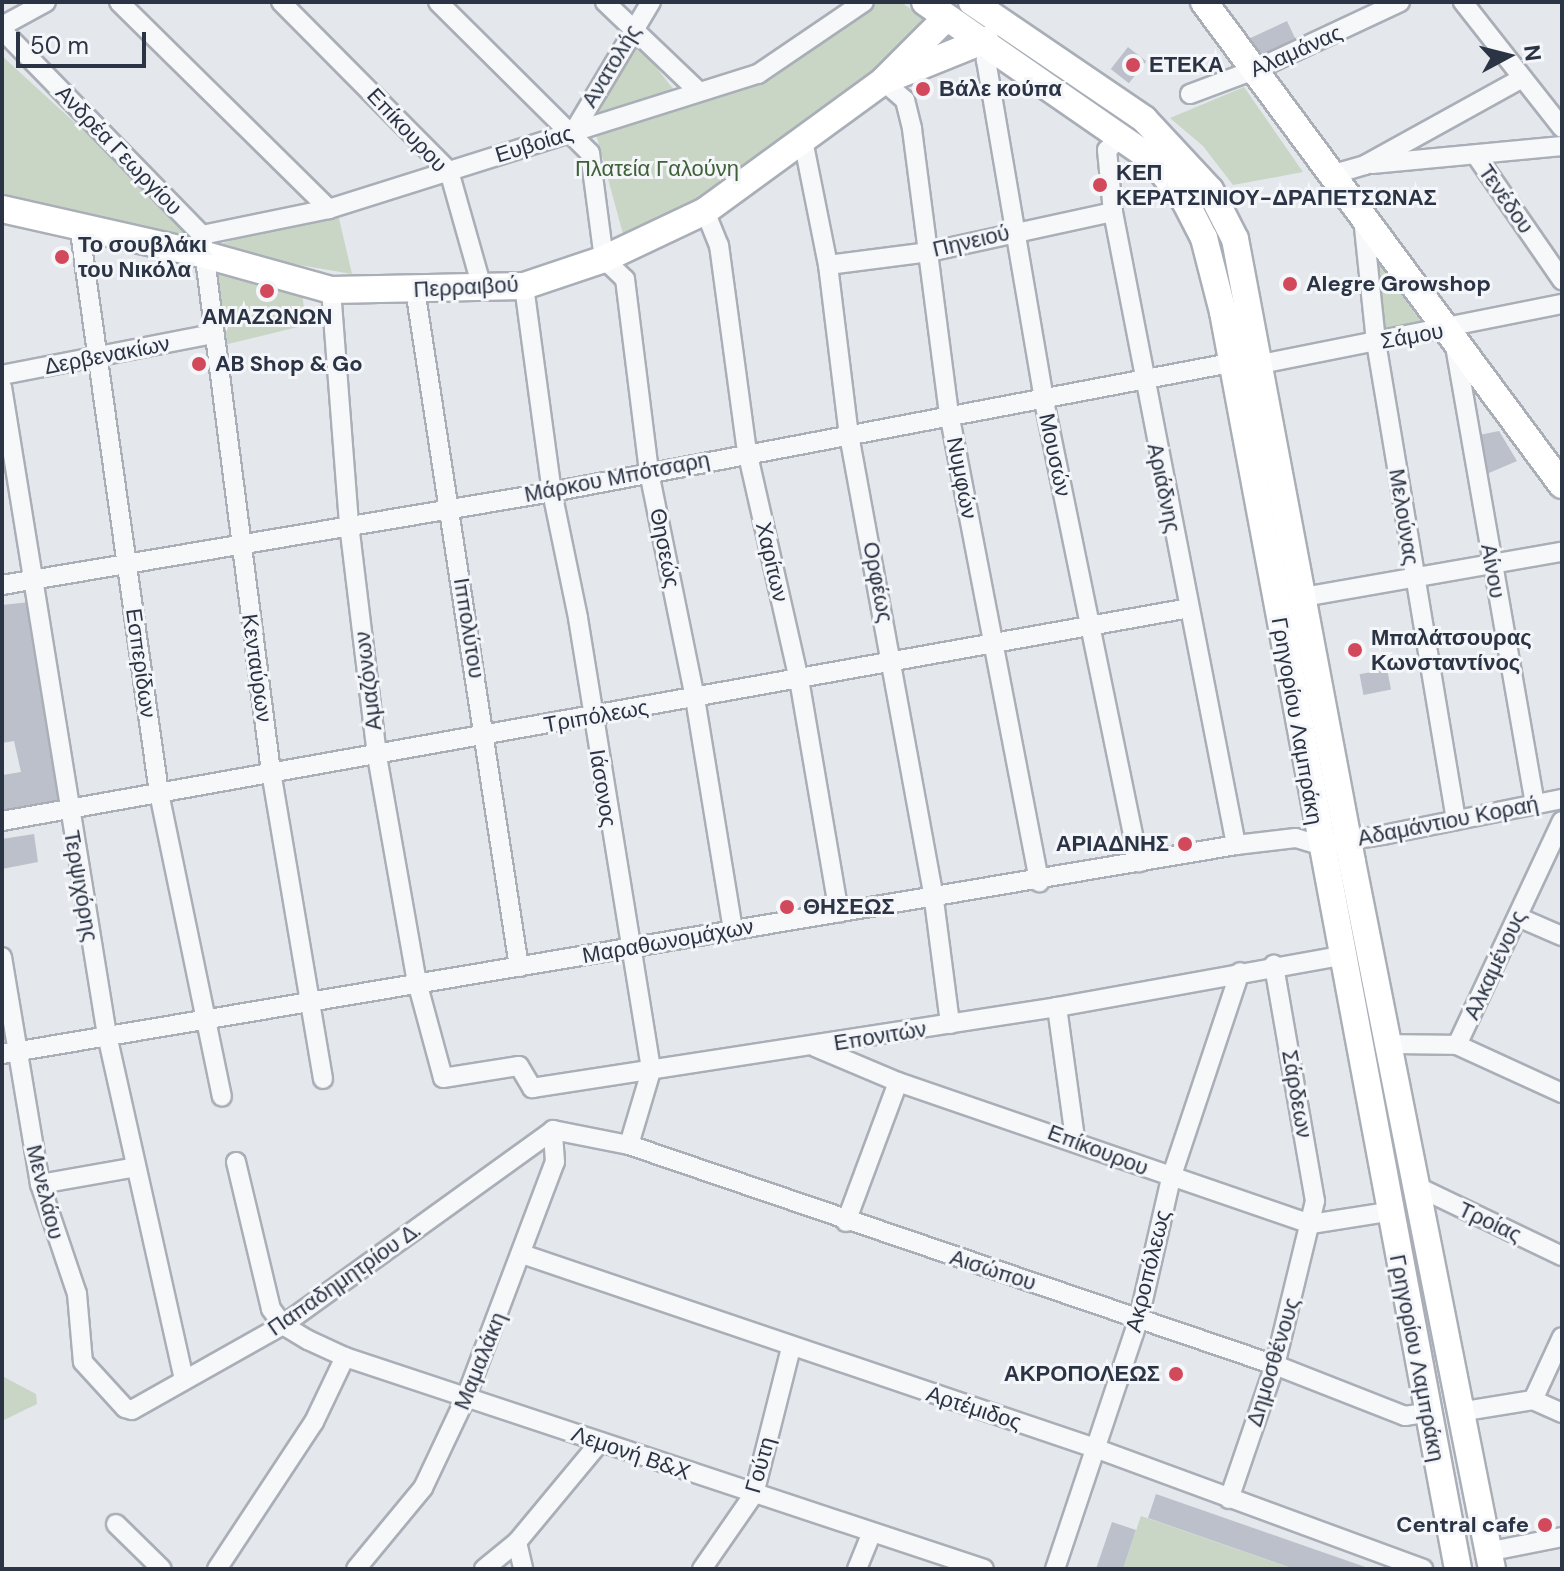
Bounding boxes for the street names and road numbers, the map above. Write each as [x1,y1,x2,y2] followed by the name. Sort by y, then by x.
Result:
[1246,19,1346,83] street label: Αλαμάνας
[576,20,646,112] street label: Ανατολής
[50,80,188,220] street label: Ανδρέα Γεωργίου
[361,82,453,178] street label: Επίκουρου
[492,120,576,168] street label: Ευβοίας
[1473,159,1539,239] street label: Τενέδου
[930,219,1012,263] street label: Πηνειού
[413,271,519,303] street label: Περραιβού
[1379,318,1445,354] street label: Σάμου
[42,330,172,380] street label: Δερβενακίων
[1033,411,1077,499] street label: Μουσών
[941,435,983,521] street label: Νυμφών
[1142,441,1186,535] street label: Αριάδνης
[522,446,712,508] street label: Μάρκου Μπότσαρη
[1383,467,1425,567] street label: Μελούνας
[644,506,686,590] street label: Θησεώς
[750,519,794,605] street label: Χαρίτων
[857,539,899,625] street label: Ορφέως
[1475,542,1511,600] street label: Αίνου
[448,576,490,680] street label: Ιππολύτου
[120,607,162,719] street label: Εσπερίδων
[236,612,278,724] street label: Κενταύρων
[1266,615,1328,827] street label: Γρηγορίου Λαμπράκη
[349,630,387,732] street label: Αμαζόνων
[542,694,650,738] street label: Τριπόλεως
[584,747,622,829] street label: Ιάσονος
[1355,791,1541,851] street label: Αδαμάντιου Κοραή
[58,828,104,944] street label: Τερψιχόρης
[1458,906,1532,1024] street label: Αλκαμένους
[580,913,756,969] street label: Μαραθωνομάχων
[832,1016,928,1056] street label: Επονιτών
[1276,1048,1318,1140] street label: Σάρδεων
[1044,1119,1152,1181] street label: Επίκουρου
[21,1142,69,1242] street label: Μενελάου
[1454,1196,1526,1248] street label: Τροίας
[1120,1207,1176,1335] street label: Ακροπόλεως
[263,1217,425,1341] street label: Παπαδημητρίου Δ.
[947,1244,1039,1296] street label: Αισώπου
[1384,1252,1450,1464] street label: Γρηγορίου Λαμπράκη
[1241,1294,1305,1430] street label: Δημοσθένους
[448,1308,512,1414] street label: Μαμαλάκη
[923,1380,1025,1436] street label: Αρτέμιδος
[568,1420,694,1486] street label: Λεμονή Β&Χ
[739,1434,781,1496] street label: Γούτη

